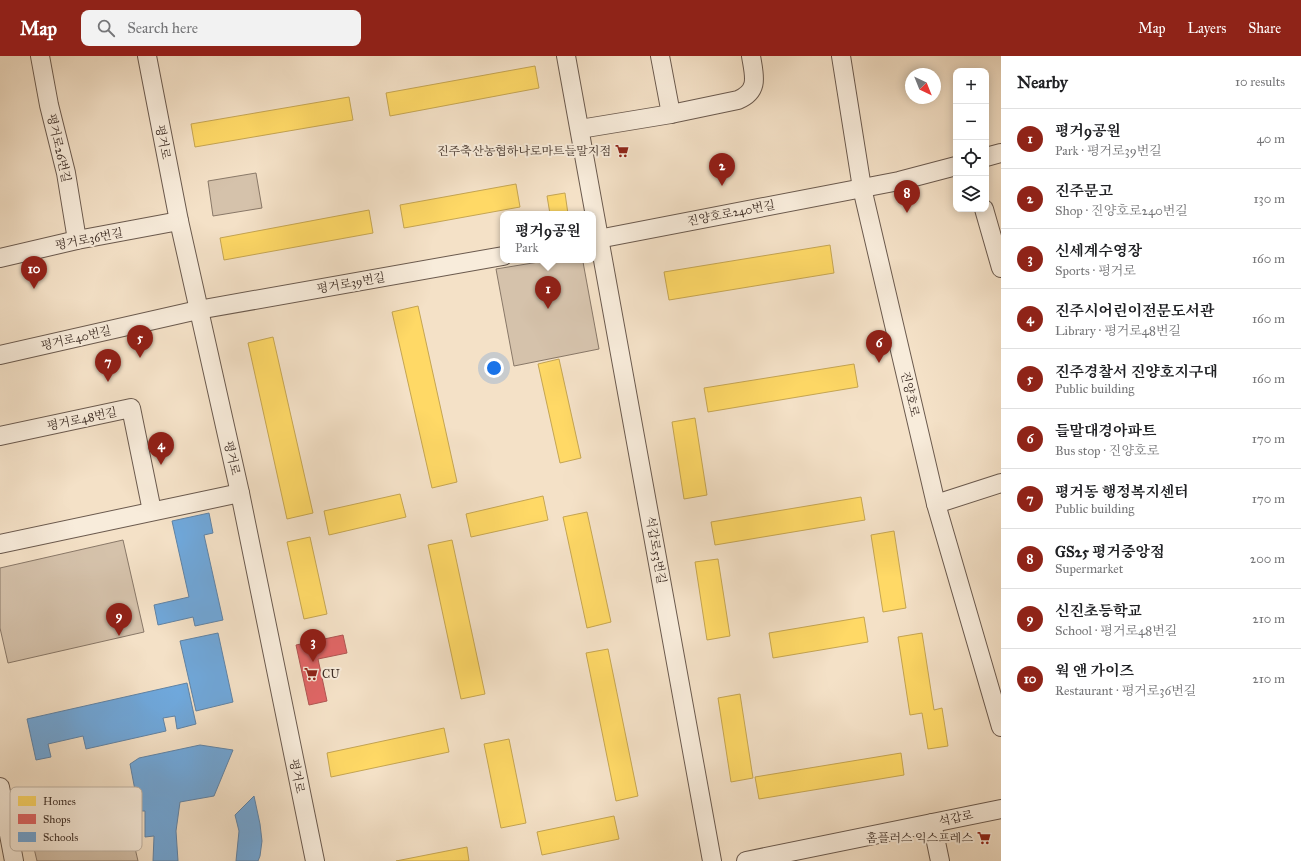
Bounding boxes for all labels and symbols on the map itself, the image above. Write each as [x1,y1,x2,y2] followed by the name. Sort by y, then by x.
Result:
[905,68,941,104] north arrow
[44,112,74,184] street label: 평거로26번길
[153,124,173,161] street label: 평거로
[614,143,630,159] supermarket icon: 진주축산농협하나로마트들말지점
[437,144,611,158] place label: 진주축산농협하나로마트들말지점
[709,153,735,186] pin: 2
[894,180,920,213] pin: 8
[686,198,776,228] street label: 진양호로240번길
[54,226,124,252] street label: 평거로36번길
[21,256,47,289] pin: 10
[316,270,386,296] street label: 평거로39번길
[535,276,561,309] pin: 1
[40,323,112,353] street label: 평거로40번길
[127,325,153,358] pin: 5
[866,330,892,363] pin: 6
[95,349,121,382] pin: 7
[484,358,504,378] your location
[898,370,922,419] street label: 진양호로
[46,405,118,433] street label: 평거로48번길
[148,432,174,465] pin: 4
[221,439,243,477] street label: 평거로
[643,515,669,585] street label: 석갑로53번길
[106,603,132,636] pin: 9
[300,629,326,662] pin: 3
[303,666,319,682] supermarket icon: CU
[322,667,340,681] place label: CU
[287,758,307,795] street label: 평거로
[10,787,142,851] legend
[43,795,76,808] text: Homes
[938,807,975,828] street label: 석갑로
[43,813,71,826] text: Shops
[976,830,992,846] supermarket icon: 홈플러스 익스프레스
[43,831,78,844] text: Schools
[866,831,973,845] place label: 홈플러스 익스프레스

